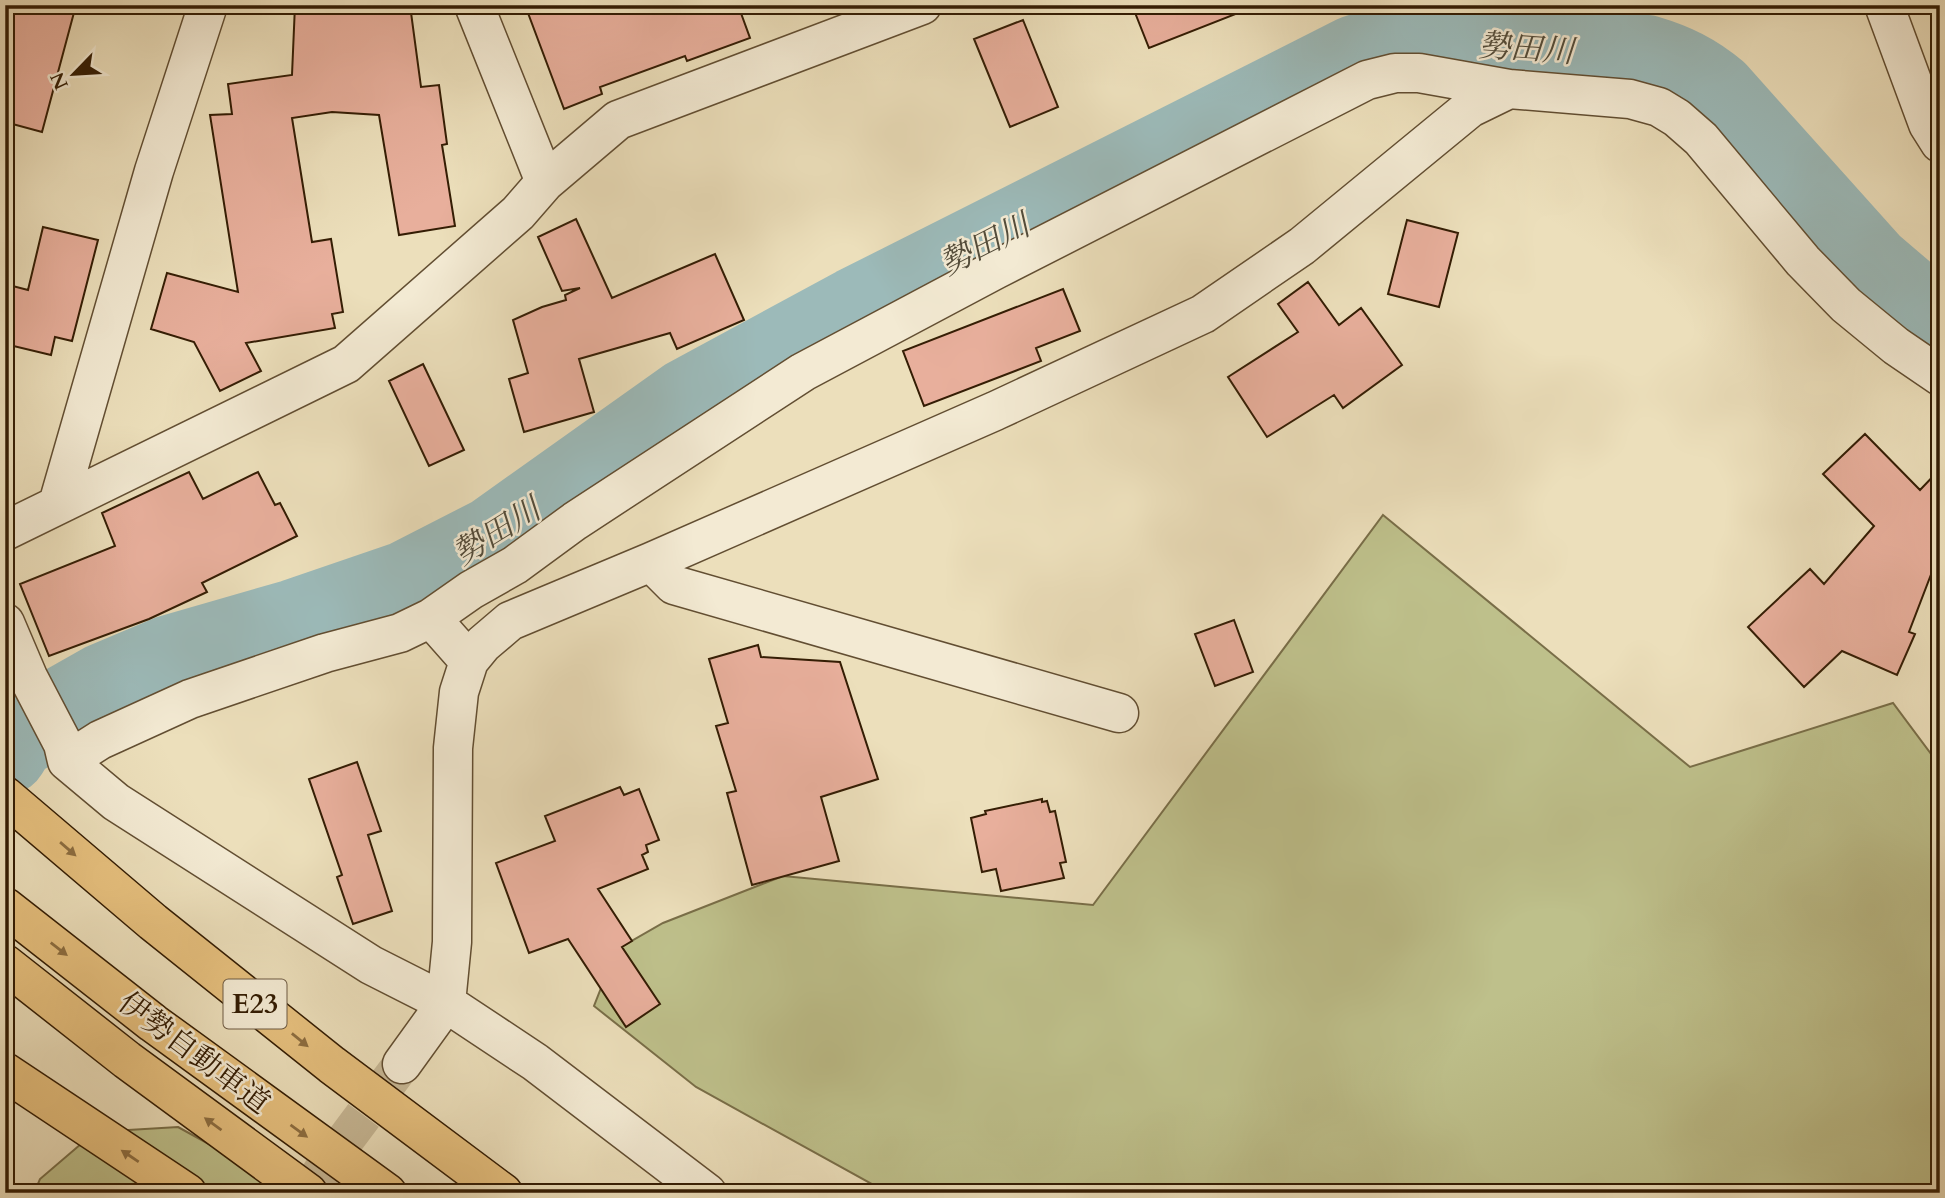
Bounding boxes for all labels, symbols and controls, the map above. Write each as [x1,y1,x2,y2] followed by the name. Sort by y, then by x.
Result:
[1477,24,1578,75] water label: 勢田川
[38,38,108,108] north arrow
[44,67,75,94] text: N
[932,202,1040,286] water label: 勢田川
[445,486,552,576] water label: 勢田川
[59,841,76,856] one-way arrow
[49,942,67,957] one-way arrow
[224,979,286,1028] road number: E23
[110,982,278,1124] street label: 伊勢自動車道
[292,1032,309,1047] one-way arrow
[204,1117,222,1131] one-way arrow
[290,1124,308,1138] one-way arrow
[121,1149,139,1163] one-way arrow

